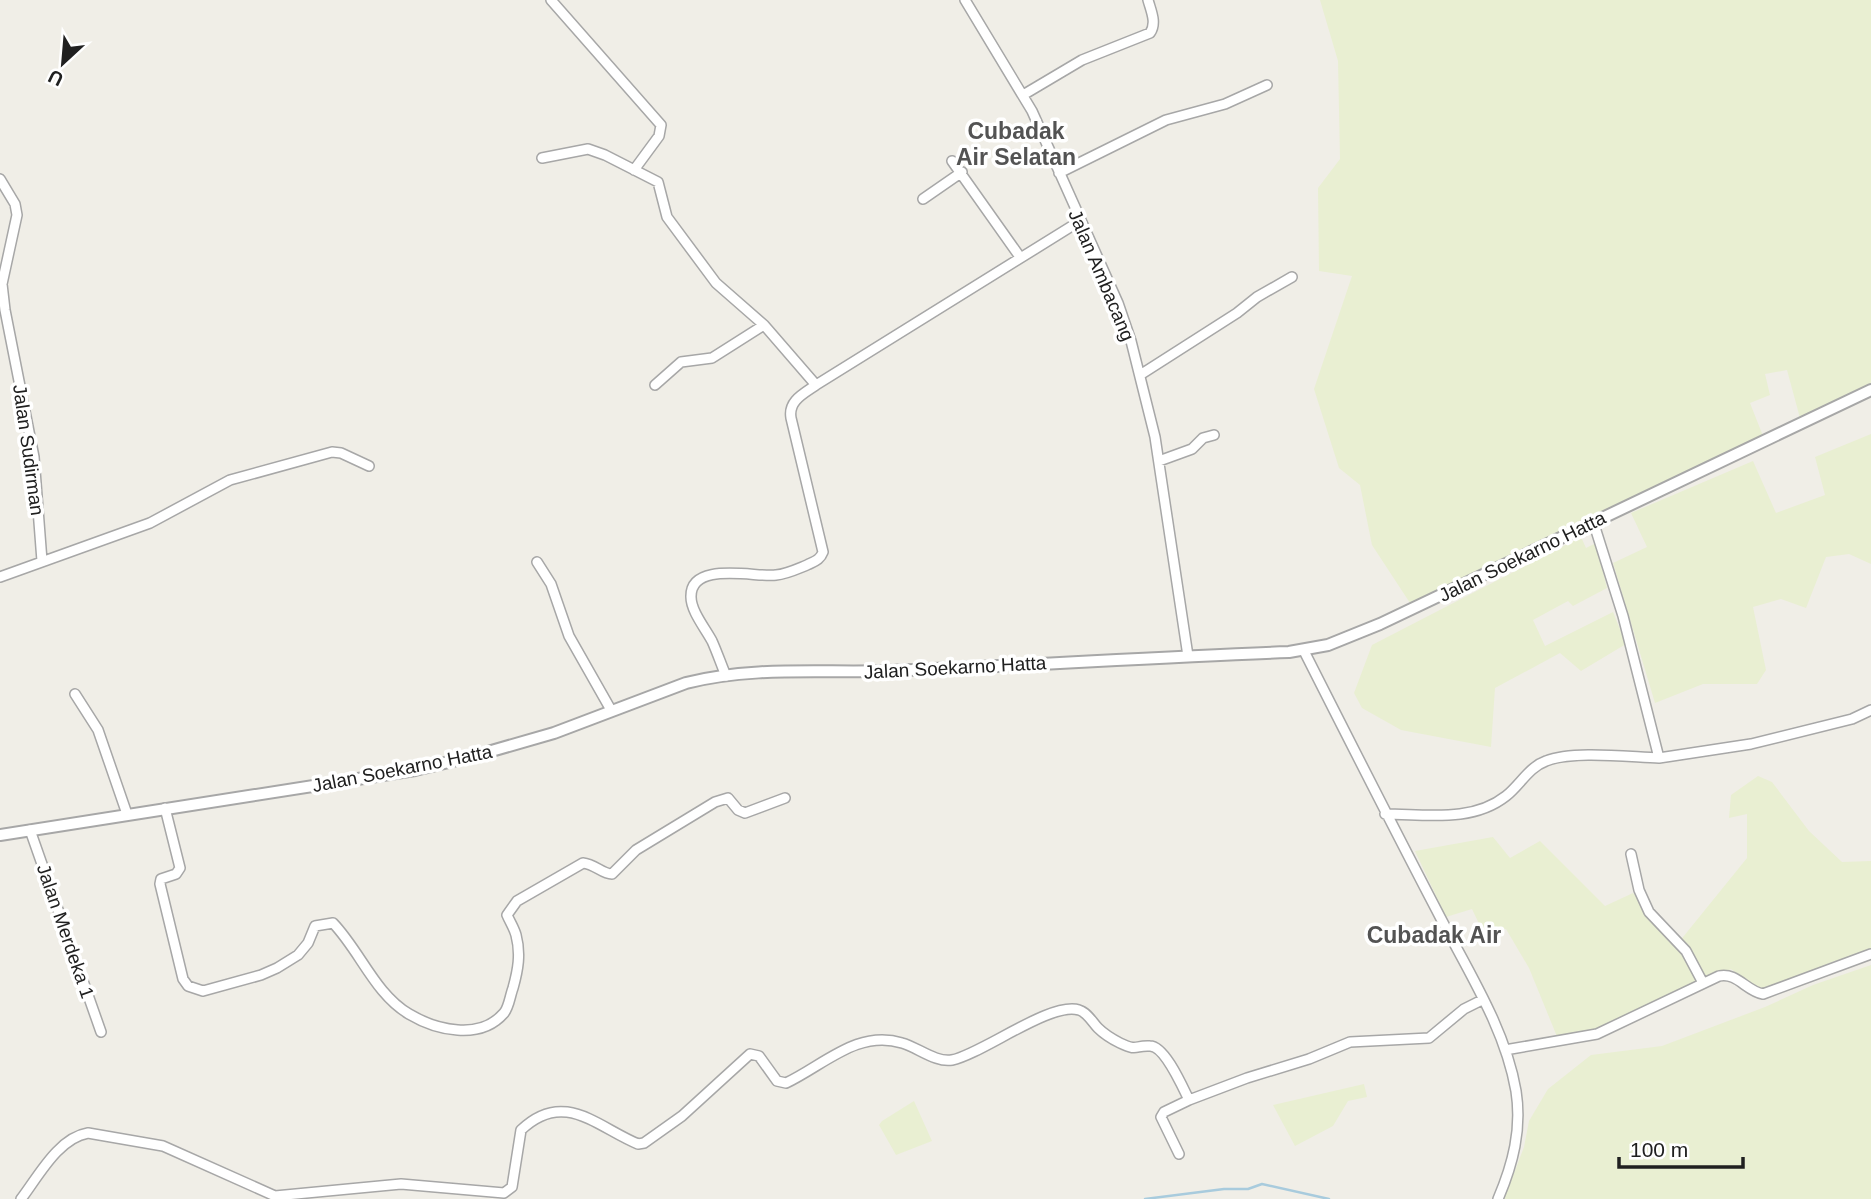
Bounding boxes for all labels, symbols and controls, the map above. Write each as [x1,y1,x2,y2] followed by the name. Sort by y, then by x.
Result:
[28,28,98,98] north arrow
[45,65,67,90] text: U
[956,118,1076,170] district label: Cubadak Air Selatan
[1064,206,1139,344] street label: Jalan Ambacang
[9,383,48,517] street label: Jalan Sudirman
[1435,507,1609,606] street label: Jalan Soekarno Hatta
[863,652,1047,683] street label: Jalan Soekarno Hatta
[310,741,494,796] street label: Jalan Soekarno Hatta
[33,861,98,1001] street label: Jalan Merdeka 1
[1367,922,1501,948] district label: Cubadak Air
[1619,1126,1743,1170] scale bar
[1630,1138,1688,1161] text: 100 m

